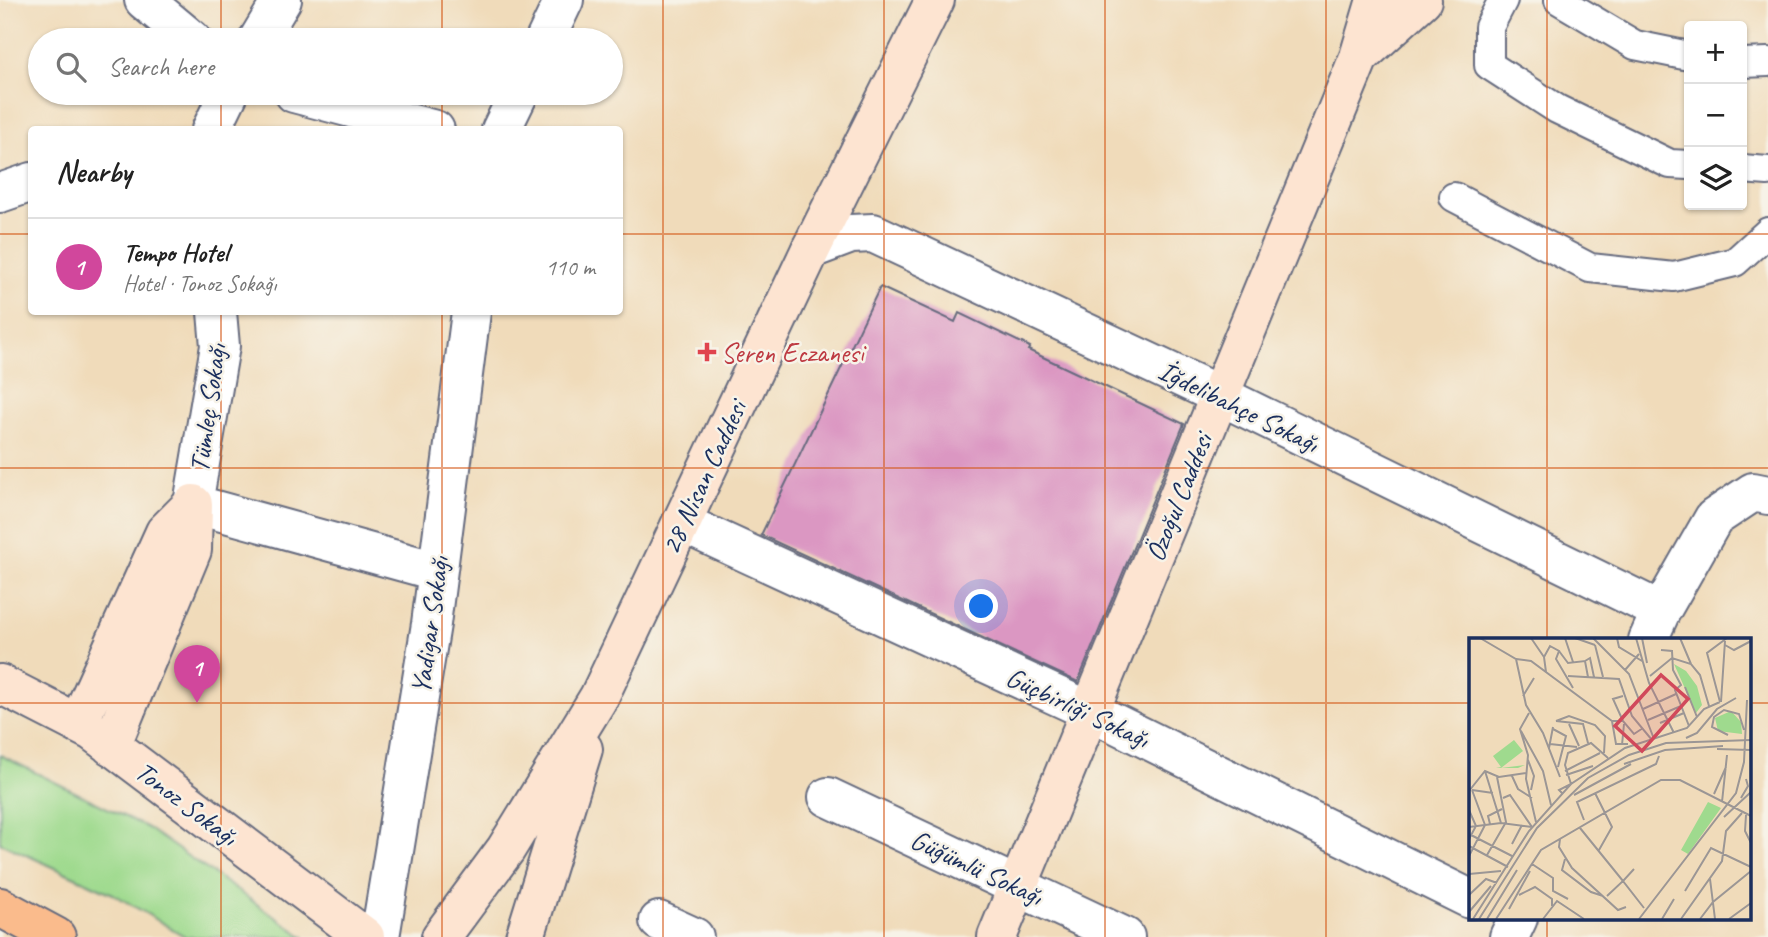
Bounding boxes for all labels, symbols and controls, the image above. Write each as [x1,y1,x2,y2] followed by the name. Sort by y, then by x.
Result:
[1684,21,1747,210] map controls
[1684,21,1747,84] button: +
[28,28,623,105] search box
[52,48,90,86] icon: search
[108,50,214,83] text: Search here
[1684,84,1747,147] button: −
[1684,147,1747,210] button: layers
[56,153,132,191] text: Nearby
[123,236,228,269] text: Tempo Hotel
[74,253,84,282] text: 1
[546,253,595,282] text: 110 m
[123,269,277,298] text: Hotel · Tonoz Sokağı
[721,335,868,370] place label: Seren Eczanesi
[181,340,234,475] street label: Tümleç Sokağı
[699,344,715,360] marker: Seren Eczanesi
[1153,353,1326,461] street label: İğdelibahçe Sokağı
[653,391,756,560] street label: 28 Nisan Caddesi
[1137,425,1221,566] street label: Özoğul Caddesi
[403,552,457,696] street label: Yadigar Sokağı
[964,589,998,623] your location
[1469,638,1750,920] inset map
[174,645,220,703] pin: 1
[1001,659,1156,757] street label: Güçbirliği Sokağı
[128,753,246,854] street label: Tonoz Sokağı
[905,822,1050,914] street label: Güğümlü Sokağı

